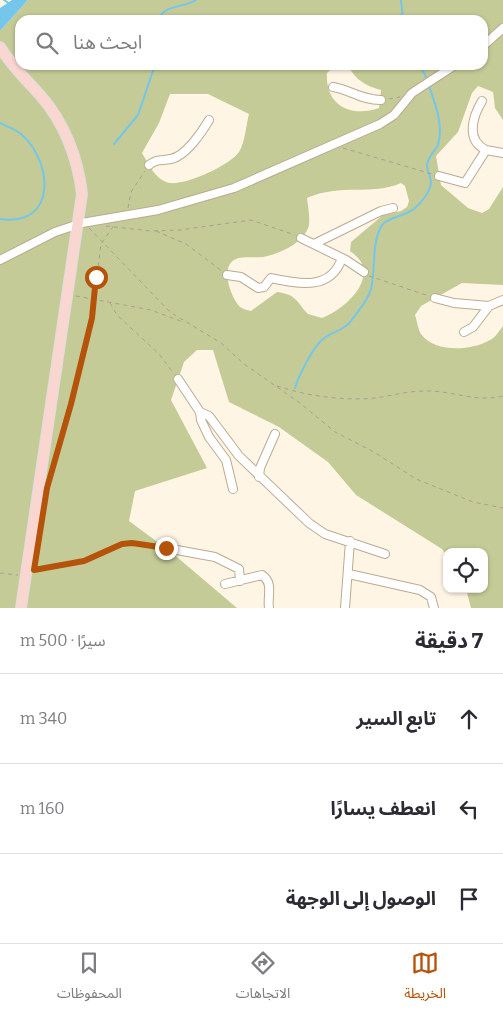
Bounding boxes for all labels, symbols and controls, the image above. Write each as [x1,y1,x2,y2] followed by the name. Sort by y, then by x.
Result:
[15,15,488,70] search box
[33,29,61,57] icon: search
[73,31,142,54] text: ابحث هنا
[85,266,108,289] route start
[155,537,178,560] route end
[443,548,488,593] map controls
[443,548,488,593] button: locate
[415,628,483,654] text: 7 دقيقة
[20,631,106,650] text: سيرًا · 500 m
[455,705,483,733] icon: ahead
[356,707,436,730] text: تابع السير
[20,709,67,728] text: 340 m
[455,795,483,823] icon: left
[331,797,436,820] text: انعطف يسارًا
[20,799,65,818] text: 160 m
[455,885,483,913] icon: arrive
[286,887,436,910] text: الوصول إلى الوجهة
[57,949,122,1008] tab: المحفوظات
[236,949,290,1008] tab: الاتجاهات
[404,949,446,1008] tab: الخريطة

